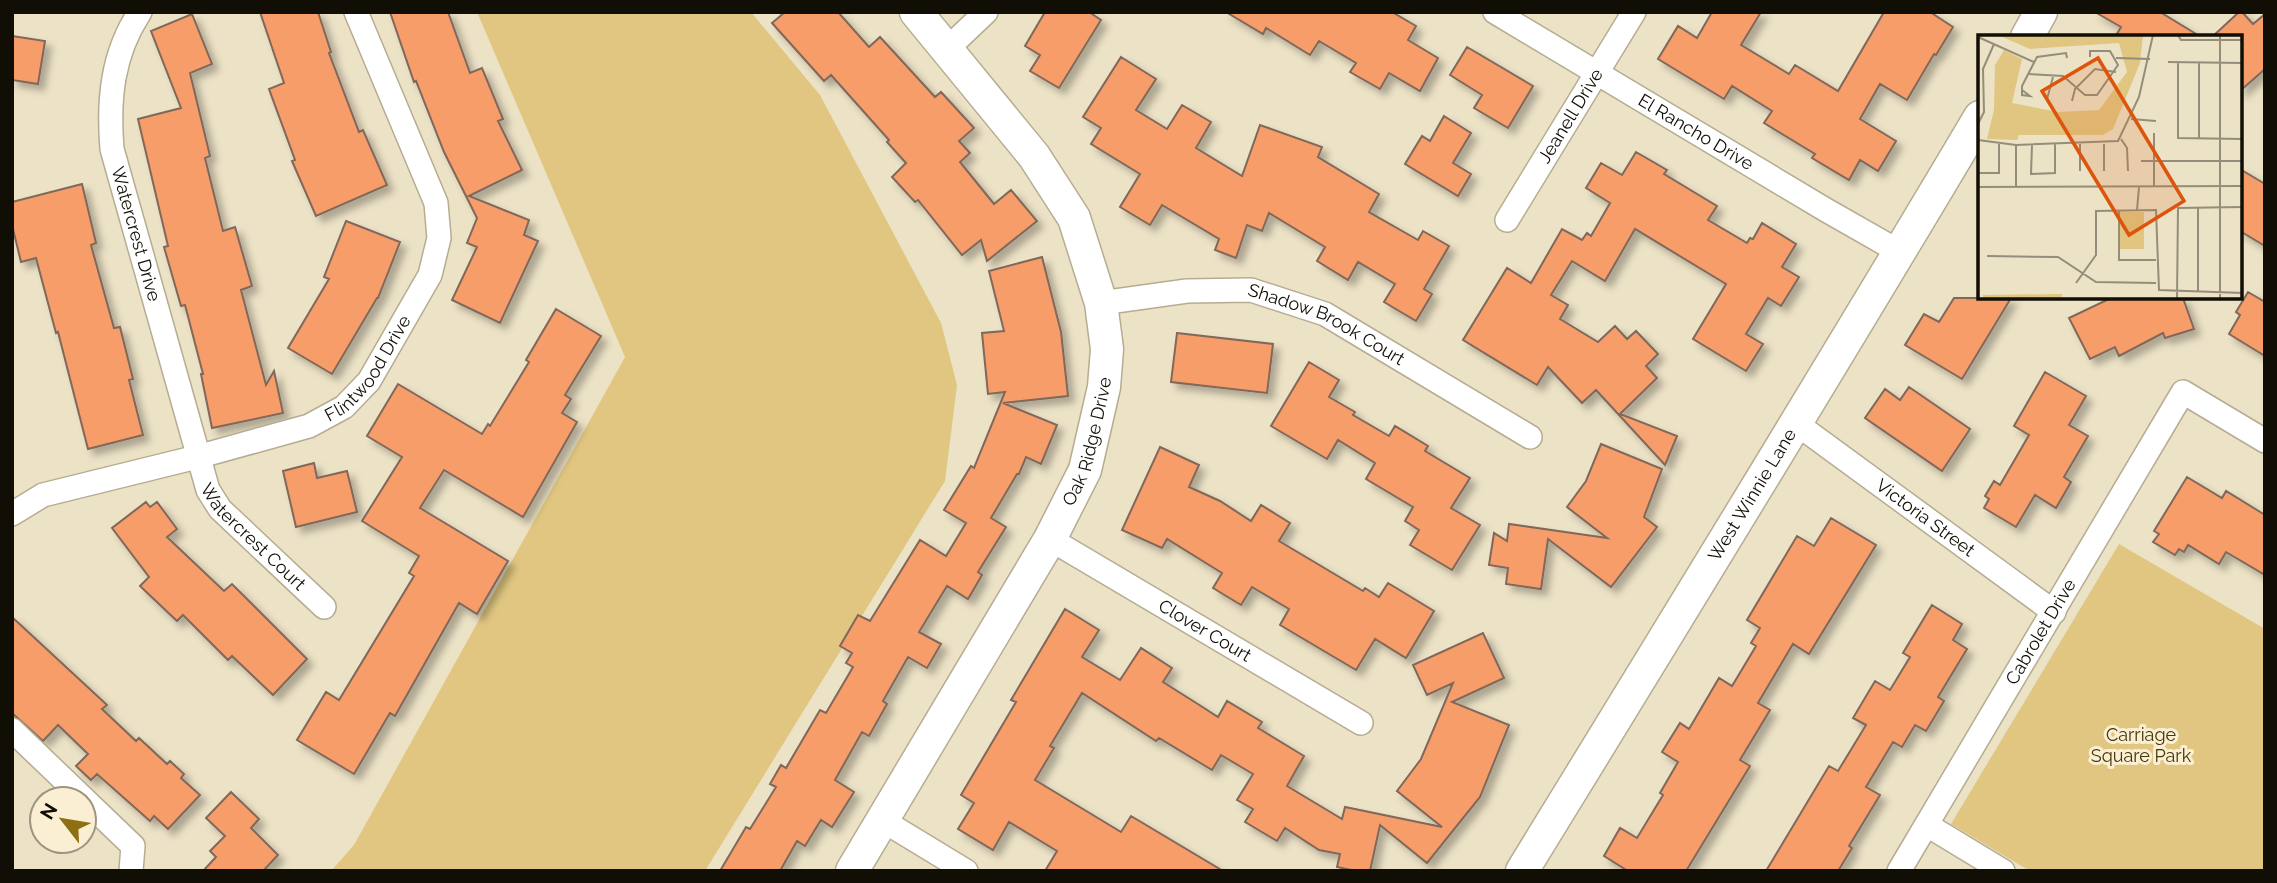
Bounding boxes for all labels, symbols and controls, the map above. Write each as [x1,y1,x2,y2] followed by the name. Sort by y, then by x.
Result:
[1978,35,2242,299] inset map
[1533,64,1607,167] street label: Jeanell Drive
[1635,89,1758,174] street label: El Rancho Drive
[107,164,165,304] street label: Watercrest Drive
[1246,279,1409,369] street label: Shadow Brook Court
[321,311,415,425] street label: Flintwood Drive
[1058,376,1115,509] street label: Oak Ridge Drive
[1704,424,1800,565] street label: West Winnie Lane
[1872,474,1979,561] street label: Victoria Street
[196,479,310,594] street label: Watercrest Court
[2001,575,2080,688] street label: Cabrolet Drive
[1155,595,1255,666] street label: Clover Court
[2091,724,2192,766] park label: Carriage Square Park
[28,785,98,855] north arrow
[35,799,62,823] text: N

